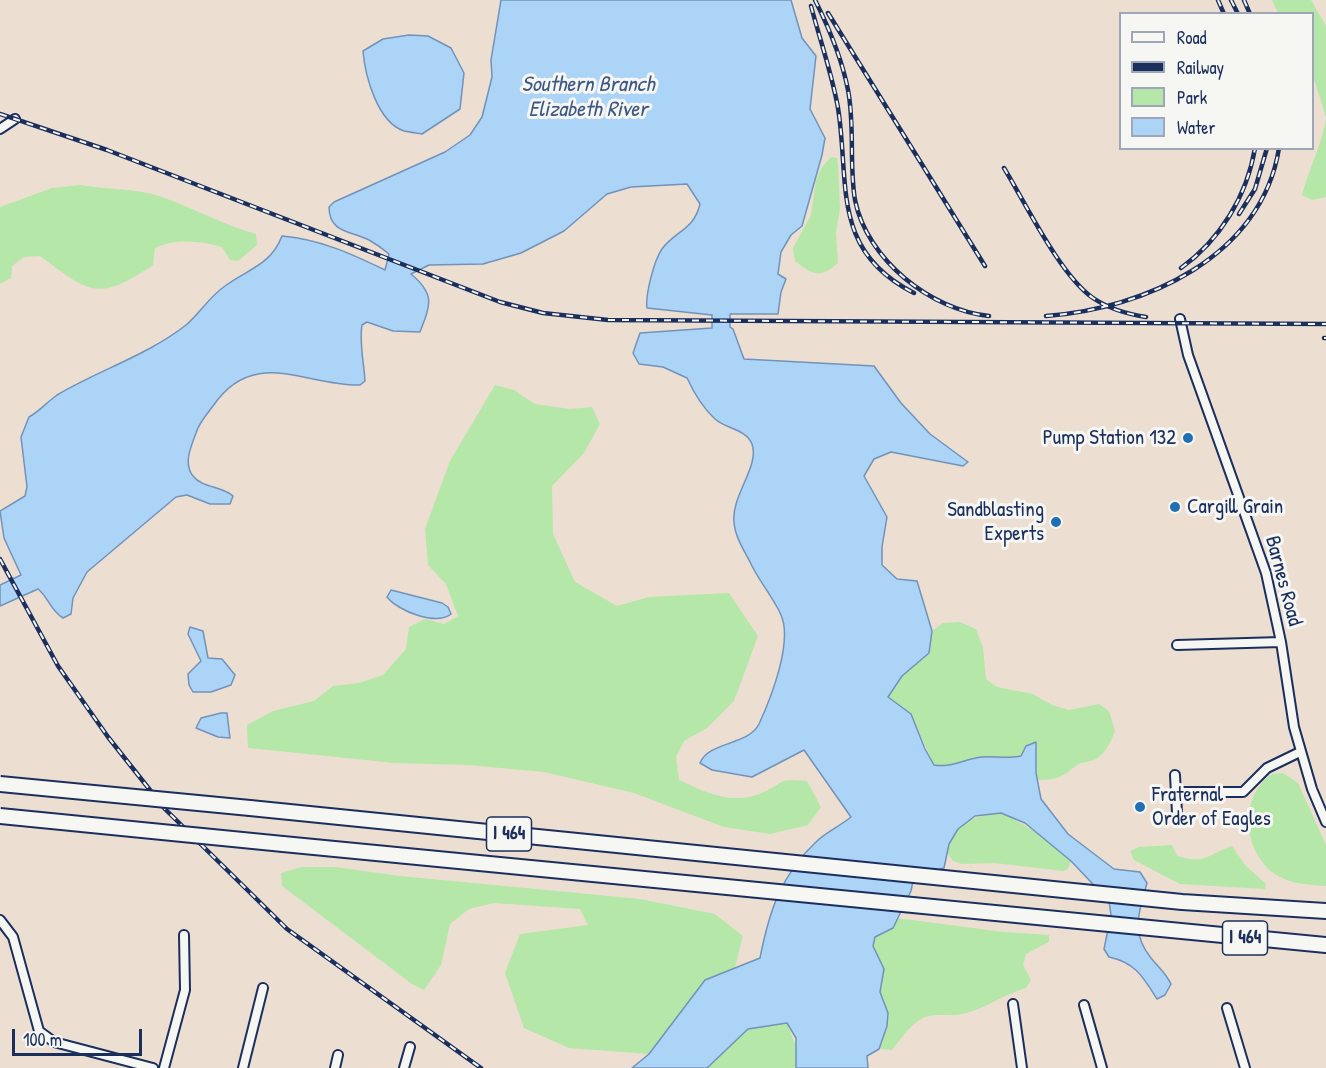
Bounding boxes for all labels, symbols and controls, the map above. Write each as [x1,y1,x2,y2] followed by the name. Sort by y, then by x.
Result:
[1119,12,1314,150] legend
[1177,25,1207,50] text: Road
[1177,55,1224,80] text: Railway
[522,72,654,124] water label: Southern Branch Elizabeth River
[1177,85,1207,110] text: Park
[1177,115,1215,140] text: Water
[1043,425,1176,451] place label: Pump Station 132
[1181,431,1195,445] marker: Pump Station 132
[1187,494,1283,520] place label: Cargill Grain
[947,497,1044,547] place label: Sandblasting Experts
[1168,500,1182,514] marker: Cargill Grain
[1049,515,1063,529] marker: Sandblasting Experts
[1259,533,1307,629] street label: Barnes Road
[1152,782,1271,832] place label: Fraternal Order of Eagles
[1133,800,1147,814] marker: Fraternal Order of Eagles
[486,817,532,851] road number: I 464
[1222,921,1268,955] road number: I 464
[15,1017,146,1055] scale bar
[23,1027,62,1052] text: 100 m

